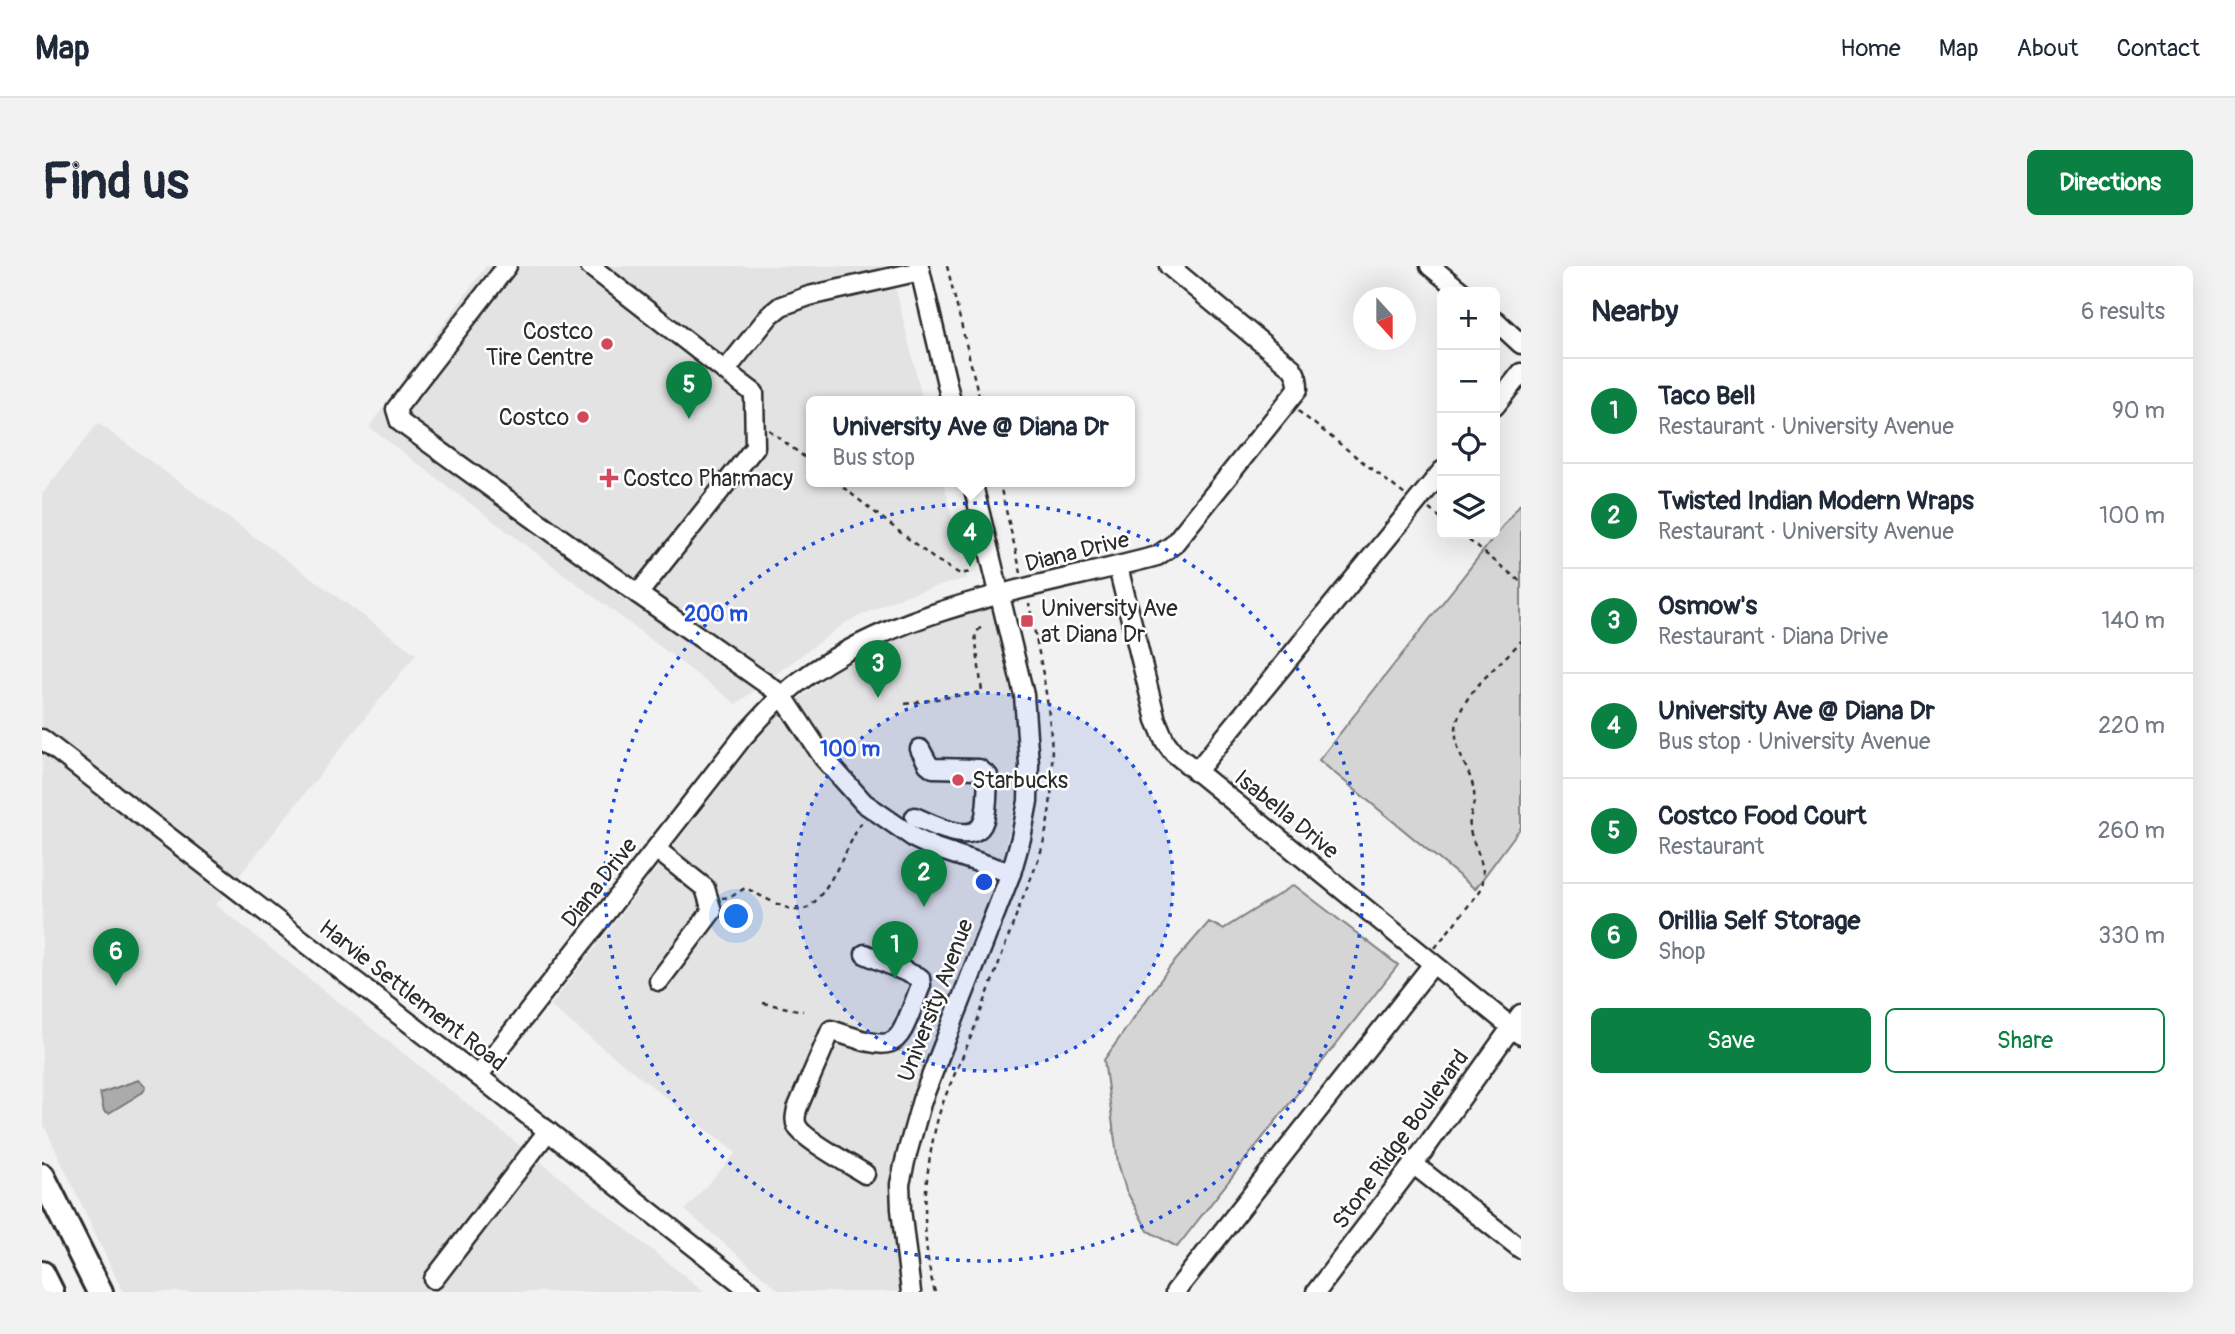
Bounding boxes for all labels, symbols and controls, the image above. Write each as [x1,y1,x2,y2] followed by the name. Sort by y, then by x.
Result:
[35,28,90,69] text: Map
[1840,34,1901,63] text: Home
[1939,34,1979,63] text: Map
[2017,34,2079,63] text: About
[2117,34,2200,63] text: Contact
[2027,150,2193,215] button: Directions
[42,152,189,213] text: Find us
[1353,287,1416,350] north arrow
[1437,287,1500,539] map controls
[1437,287,1500,350] button: +
[1591,293,1678,330] text: Nearby
[2081,297,2165,326] text: 6 results
[486,317,594,372] place label: Costco Tire Centre
[599,336,615,352] marker: Costco Tire Centre
[1437,350,1500,413] button: −
[666,361,712,419] pin: 5
[1658,380,1756,412] text: Taco Bell
[806,396,1135,487] popup
[1610,396,1619,425] text: 1
[2112,396,2165,425] text: 90 m
[499,403,569,432] place label: Costco
[575,409,591,425] marker: Costco
[832,411,1109,443] text: University Ave @ Diana Dr
[1658,412,1954,441] text: Restaurant · University Avenue
[1437,413,1500,476] button: locate
[832,443,915,472] text: Bus stop
[623,464,793,493] place label: Costco Pharmacy
[601,470,617,486] marker: Costco Pharmacy
[1437,476,1500,539] button: layers
[1658,485,1974,517] text: Twisted Indian Modern Wraps
[1608,501,1620,530] text: 2
[2099,501,2165,530] text: 100 m
[947,509,993,567] pin: 4
[1658,517,1954,546] text: Restaurant · University Avenue
[1022,524,1133,578] street label: Diana Drive
[1658,590,1757,622] text: Osmow's
[1041,594,1178,649] place label: University Ave at Diana Dr
[684,601,748,628] text: 200 m
[1608,606,1620,635] text: 3
[2102,606,2165,635] text: 140 m
[1019,613,1035,629] marker: University Ave at Diana Dr
[1658,622,1888,651] text: Restaurant · Diana Drive
[855,640,901,698] pin: 3
[1658,695,1935,727] text: University Ave @ Diana Dr
[1607,711,1621,740] text: 4
[2098,711,2165,740] text: 220 m
[1658,727,1930,756] text: Bus stop · University Avenue
[820,736,880,763] text: 100 m
[1229,764,1345,866] street label: Isabella Drive
[972,766,1068,795] place label: Starbucks
[950,772,966,788] marker: Starbucks
[1658,800,1866,832] text: Costco Food Court
[1608,816,1620,845] text: 5
[2098,816,2165,845] text: 260 m
[555,831,644,933] street label: Diana Drive
[1658,832,1764,861] text: Restaurant
[901,849,947,907] pin: 2
[972,870,996,894] centre of rings
[719,899,753,933] your location
[1658,905,1860,937] text: Orillia Self Storage
[313,913,512,1078] street label: Harvie Settlement Road
[891,914,980,1086] street label: University Avenue
[872,921,918,979] pin: 1
[1607,921,1621,950] text: 6
[2098,921,2165,950] text: 330 m
[93,928,139,986] pin: 6
[1658,937,1706,966] text: Shop
[1591,1008,1871,1073] button: Save
[1885,1008,2165,1073] button: Share
[1326,1044,1475,1235] street label: Stone Ridge Boulevard

